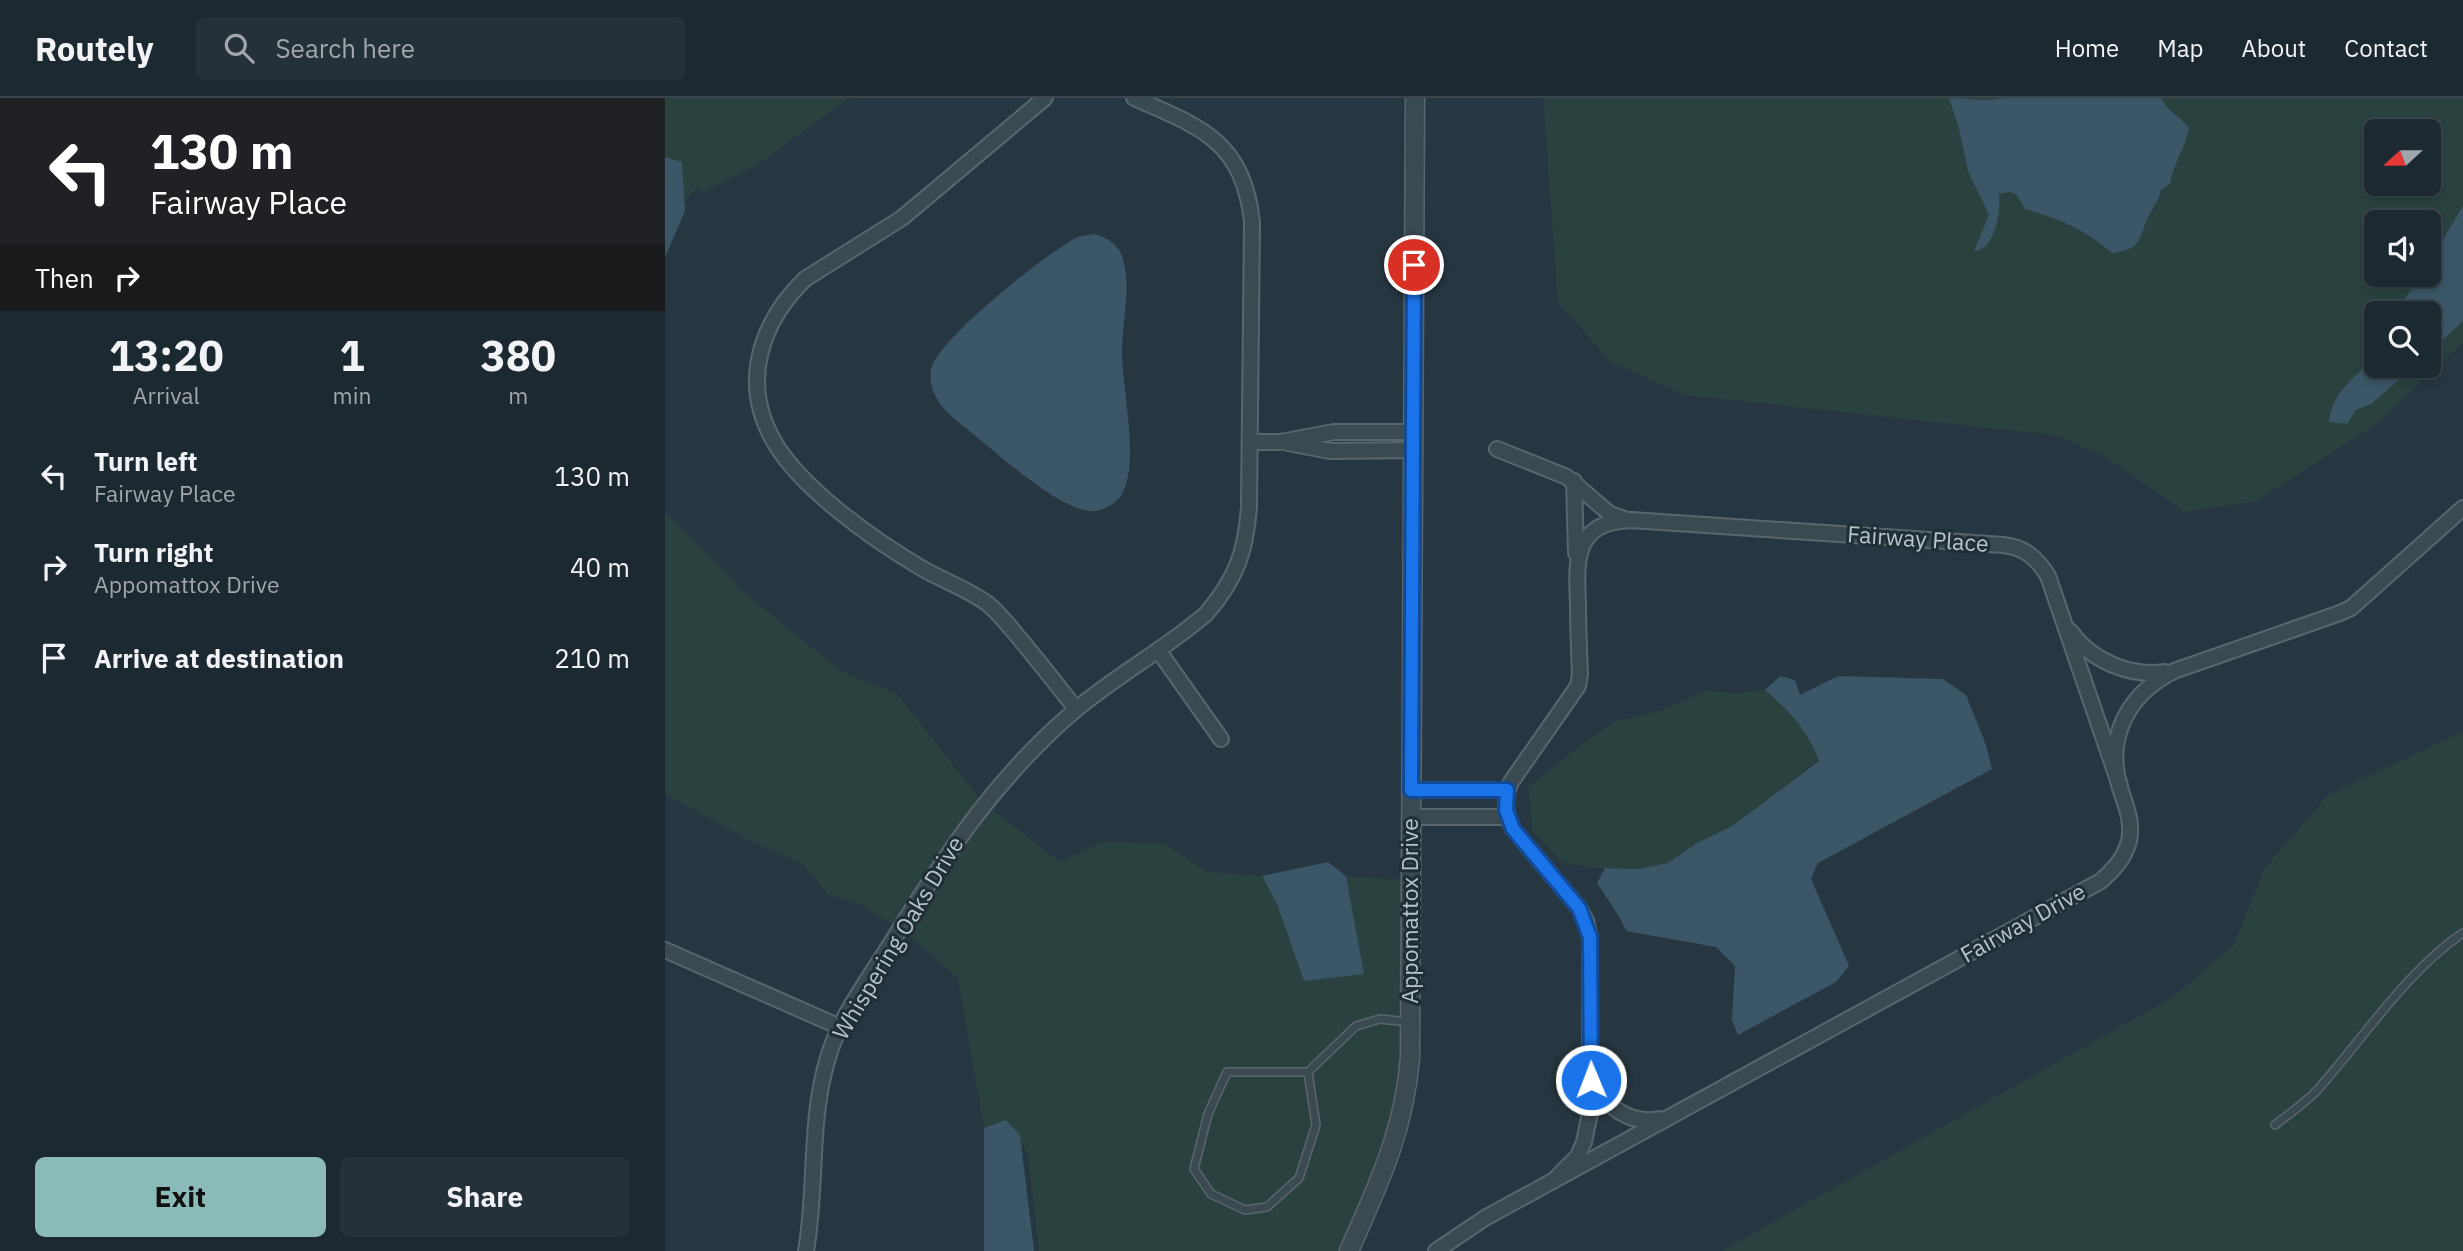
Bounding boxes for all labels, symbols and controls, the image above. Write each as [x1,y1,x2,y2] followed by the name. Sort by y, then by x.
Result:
[196,17,686,80] search box
[35,27,154,70] text: Routely
[220,29,258,67] icon: search
[276,31,415,65] text: Search here
[2055,32,2119,64] text: Home
[2157,32,2203,64] text: Map
[2241,32,2306,64] text: About
[2344,32,2428,64] text: Contact
[150,119,294,182] text: 130 m
[2364,119,2441,196] north arrow
[2364,119,2441,378] map controls
[35,126,126,217] icon: left
[150,181,347,223] text: Fairway Place
[2364,210,2441,287] button: sound
[1384,235,1444,295] pin
[1395,246,1433,284] icon: arrive
[108,259,146,297] icon: right
[35,261,94,295] text: Then
[2364,301,2441,378] button: search
[109,328,224,383] text: 13:20
[339,328,365,383] text: 1
[480,328,556,383] text: 380
[133,380,200,410] text: Arrival
[333,380,371,410] text: min
[508,380,528,410] text: m
[94,444,197,478] text: Turn left
[35,457,73,495] icon: left
[554,459,630,493] text: 130 m
[94,478,236,508] text: Fairway Place
[1846,518,1990,558] street label: Fairway Place
[94,535,213,569] text: Turn right
[35,548,73,586] icon: right
[570,550,630,584] text: 40 m
[94,569,280,599] text: Appomattox Drive
[35,639,73,677] icon: arrive
[94,641,344,675] text: Arrive at destination
[554,641,630,675] text: 210 m
[1394,818,1424,1004] street label: Appomattox Drive
[825,830,970,1045] street label: Whispering Oaks Drive
[1955,875,2090,969] street label: Fairway Drive
[1554,1043,1628,1117] position arrow
[35,1157,326,1237] button: Exit
[340,1157,630,1237] button: Share

